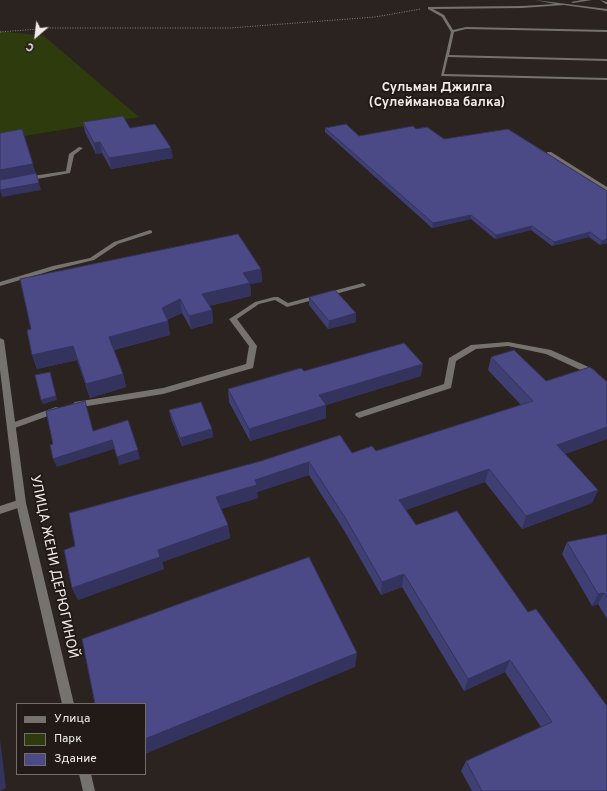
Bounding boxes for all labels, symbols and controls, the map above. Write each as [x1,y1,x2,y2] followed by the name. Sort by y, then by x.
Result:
[16,16,56,56] north arrow
[24,39,37,54] text: С
[369,80,505,111] district label: Сульман Джилга (Сулейманова балка)
[25,474,81,660] street label: УЛИЦА ЖЕНИ ДЕРЮГИНОЙ
[16,703,146,775] legend
[54,711,90,727] text: Улица
[54,731,82,747] text: Парк
[54,751,97,767] text: Здание

